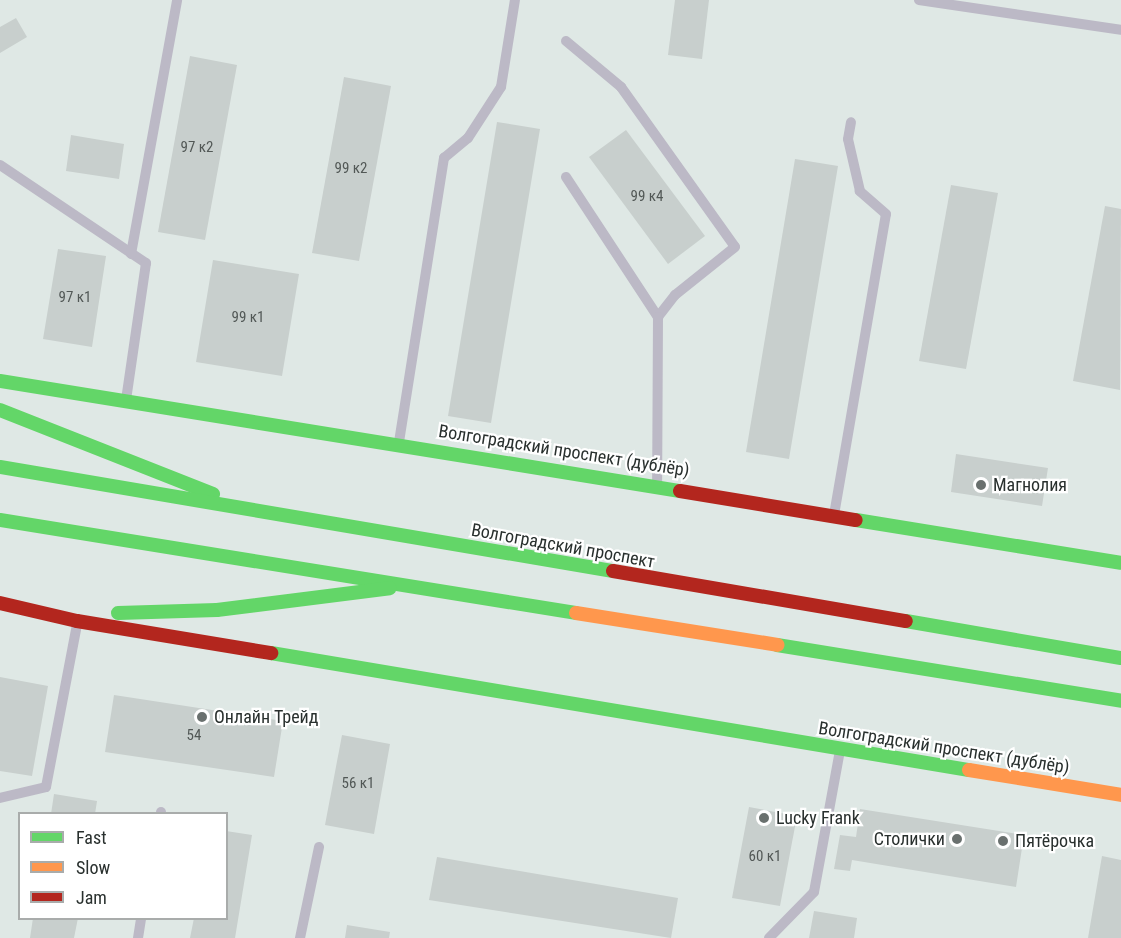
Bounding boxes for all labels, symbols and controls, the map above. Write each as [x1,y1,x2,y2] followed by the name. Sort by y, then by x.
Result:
[181,139,213,157] house number: 97 к2
[335,160,367,178] house number: 99 к2
[631,188,663,206] house number: 99 к4
[59,289,91,307] house number: 97 к1
[232,309,264,327] house number: 99 к1
[437,420,691,482] street label: Волгоградский проспект (дублёр)
[993,474,1067,496] place label: Магнолия
[974,478,988,492] marker: Магнолия
[470,519,656,573] street label: Волгоградский проспект
[214,706,319,728] place label: Онлайн Трейд
[195,710,209,724] marker: Онлайн Трейд
[817,717,1071,779] street label: Волгоградский проспект (дублёр)
[187,727,201,745] house number: 54
[342,775,374,793] house number: 56 к1
[776,807,860,829] place label: Lucky Frank
[757,811,771,825] marker: Lucky Frank
[18,812,228,920] legend
[76,827,107,848] text: Fast
[874,828,945,850] place label: Столички
[1015,830,1094,852] place label: Пятёрочка
[950,832,964,846] marker: Столички
[996,834,1010,848] marker: Пятёрочка
[749,848,781,866] house number: 60 к1
[76,857,110,878] text: Slow
[76,887,107,908] text: Jam

